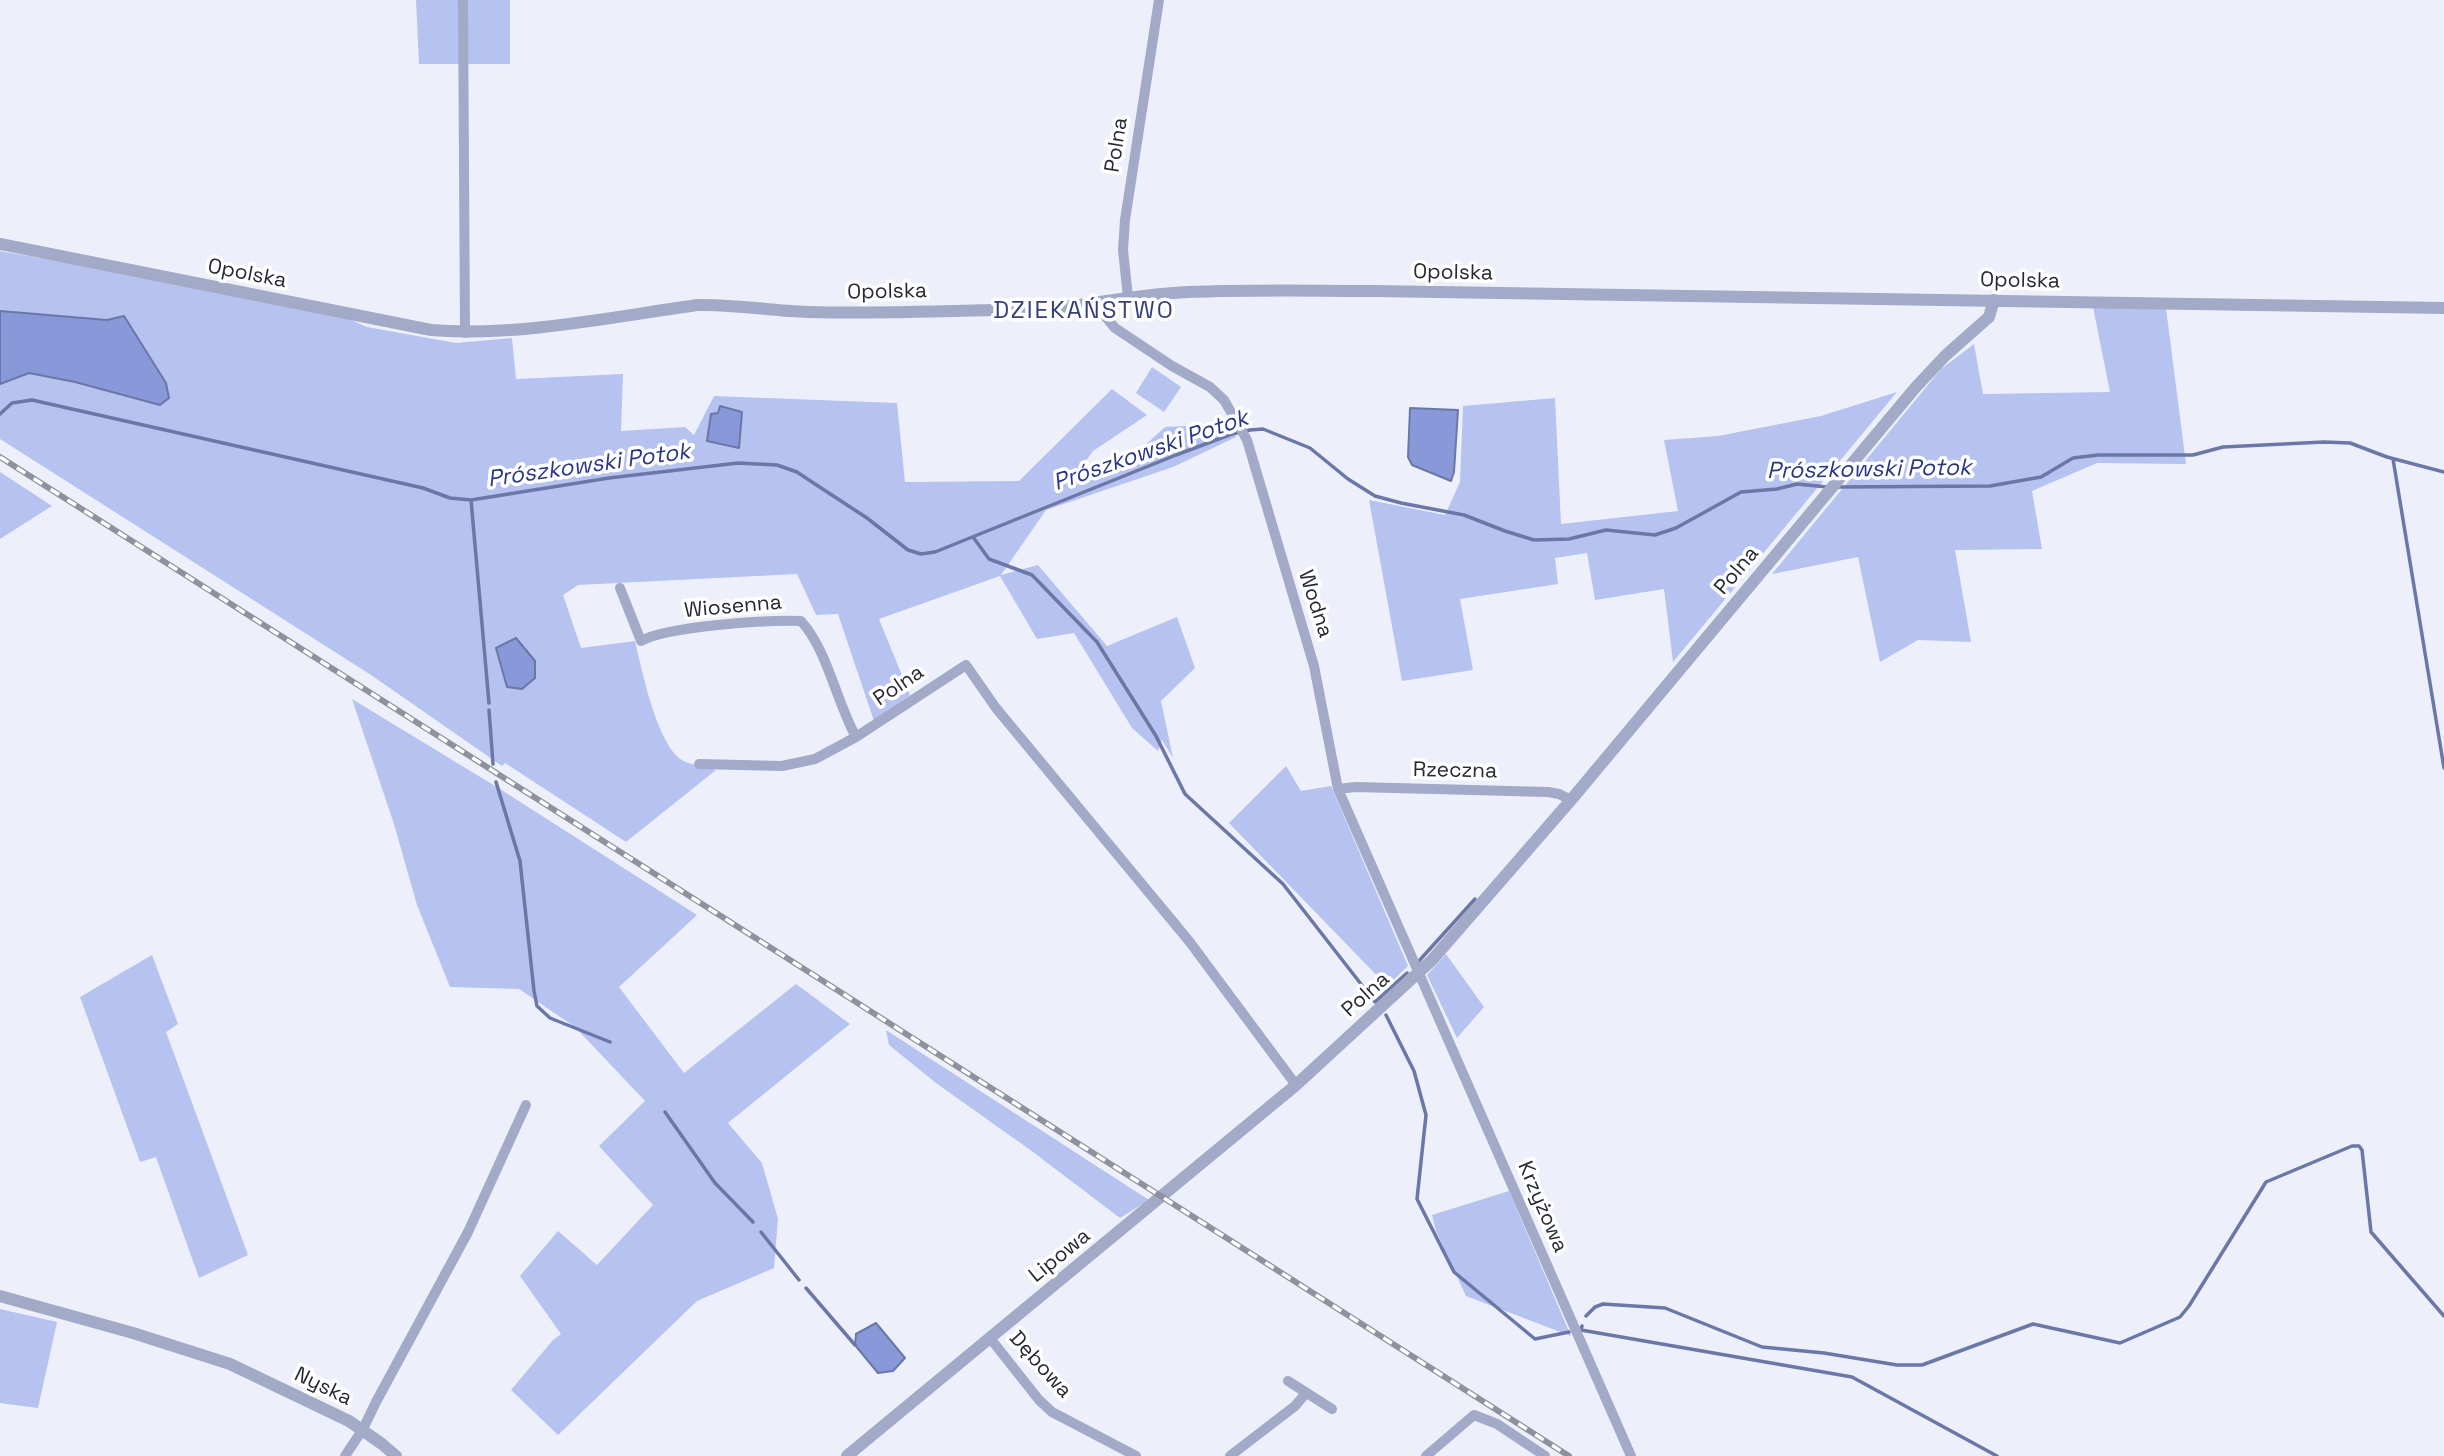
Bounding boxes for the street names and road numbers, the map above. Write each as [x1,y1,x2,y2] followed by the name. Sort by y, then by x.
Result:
[1100,116,1134,174] street label: Polna
[205,254,289,294] street label: Opolska
[1413,260,1493,286] street label: Opolska
[1980,268,2060,294] street label: Opolska
[847,279,927,305] street label: Opolska
[1710,542,1764,600] street label: Polna
[1292,567,1338,641] street label: Wodna
[683,590,783,624] street label: Wiosenna
[869,660,929,712] street label: Polna
[1413,758,1497,784] street label: Rzeczna
[1337,967,1395,1023] street label: Polna
[1512,1158,1572,1256] street label: Krzyżowa
[1024,1224,1096,1288] street label: Lipowa
[1003,1326,1077,1404] street label: Dębowa
[290,1362,356,1412] street label: Nyska

